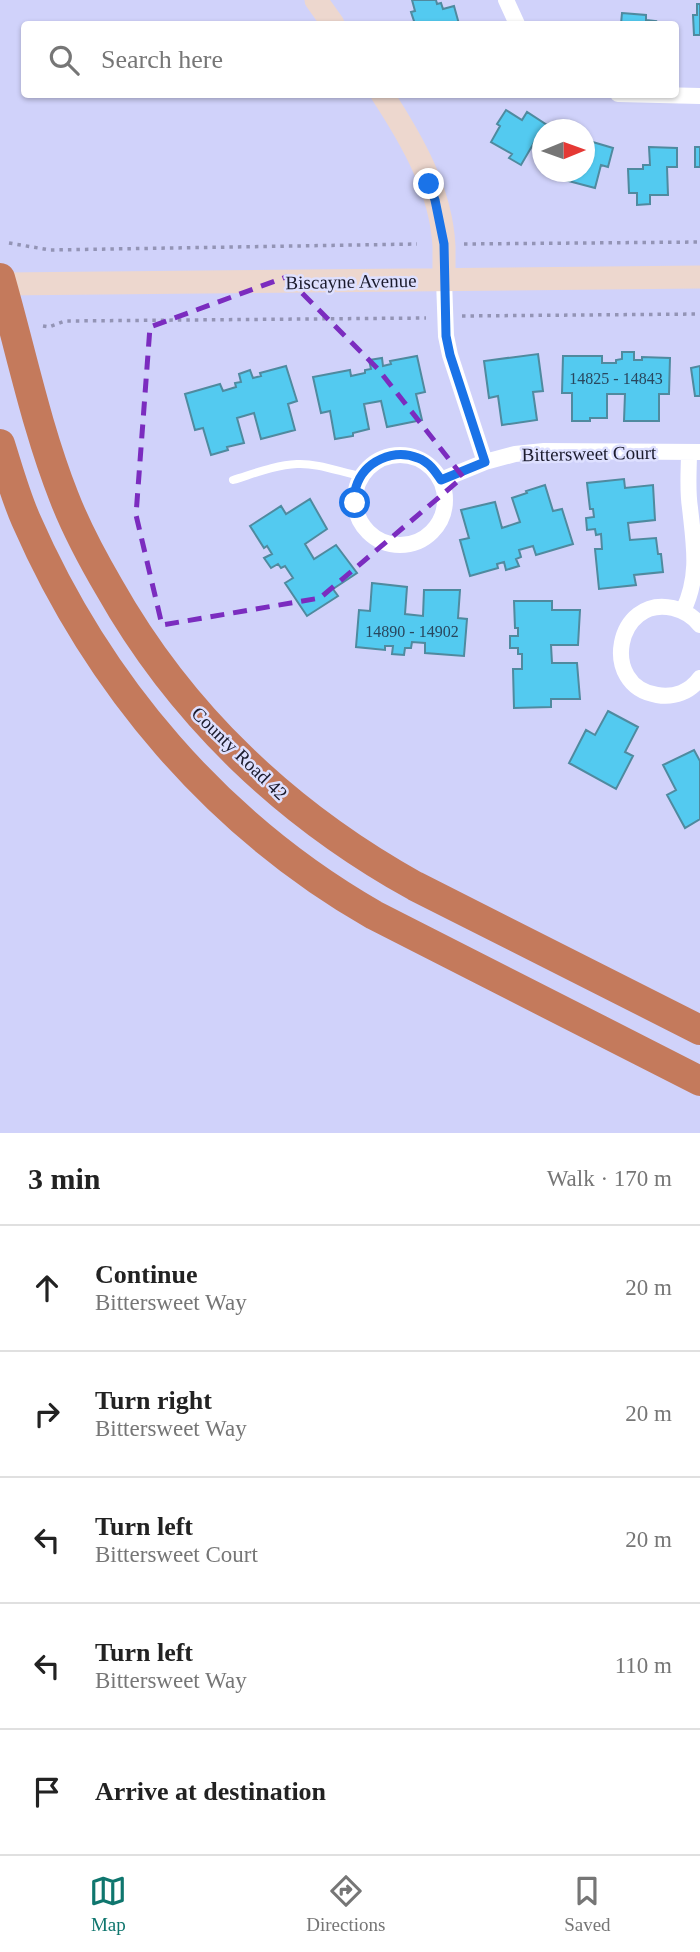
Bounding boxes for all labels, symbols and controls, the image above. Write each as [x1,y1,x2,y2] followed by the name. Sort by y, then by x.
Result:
[21,21,679,98] search box
[45,41,83,79] icon: search
[101,45,223,74] text: Search here
[532,119,595,182] north arrow
[413,168,444,199] route end
[285,270,417,293] street label: Biscayne Avenue
[569,370,663,387] house number: 14825 - 14843
[522,442,657,465] street label: Bittersweet Court
[339,487,370,518] route start
[365,623,459,640] house number: 14890 - 14902
[188,703,292,804] street label: County Road 42
[28,1162,101,1195] text: 3 min
[547,1166,672,1191] text: Walk · 170 m
[95,1260,198,1289] text: Continue
[28,1269,66,1307] icon: ahead
[625,1275,672,1300] text: 20 m
[95,1290,247,1315] text: Bittersweet Way
[95,1386,212,1415] text: Turn right
[28,1395,66,1433] icon: right
[625,1401,672,1426] text: 20 m
[95,1416,247,1441] text: Bittersweet Way
[95,1512,193,1541] text: Turn left
[28,1521,66,1559] icon: left
[625,1527,672,1552] text: 20 m
[95,1542,258,1567] text: Bittersweet Court
[95,1638,193,1667] text: Turn left
[28,1647,66,1685] icon: left
[615,1653,672,1678] text: 110 m
[95,1668,247,1693] text: Bittersweet Way
[28,1773,66,1811] icon: arrive
[95,1777,326,1806] text: Arrive at destination
[89,1872,127,1936] tab: Map
[306,1872,385,1936] tab: Directions
[564,1872,611,1936] tab: Saved

